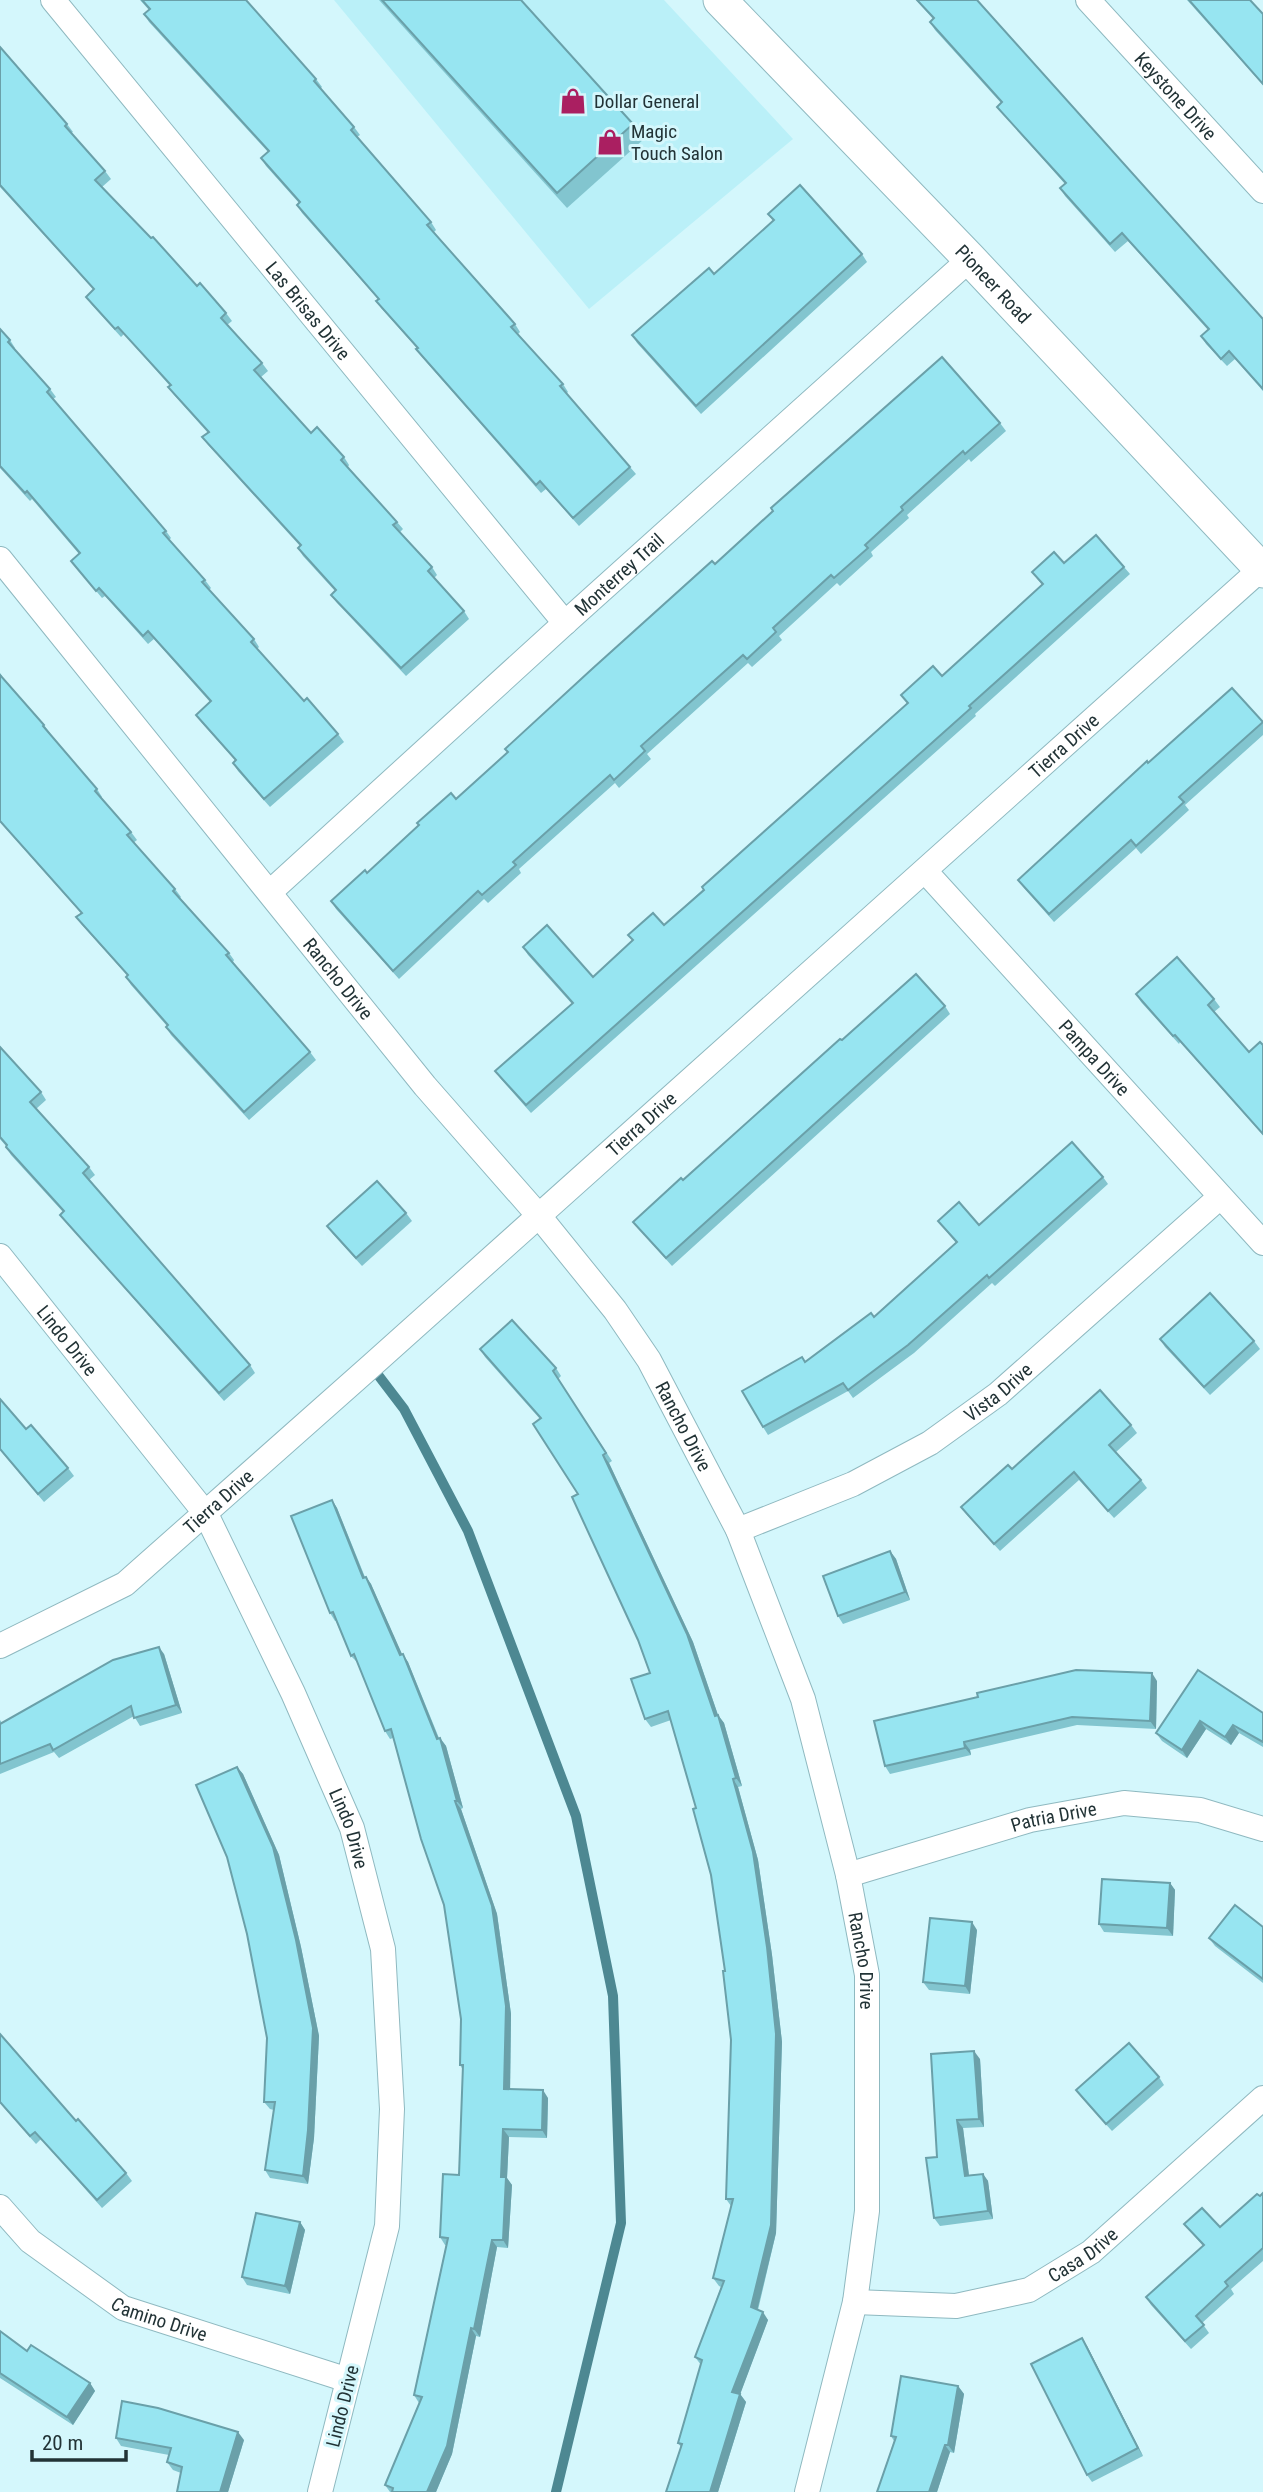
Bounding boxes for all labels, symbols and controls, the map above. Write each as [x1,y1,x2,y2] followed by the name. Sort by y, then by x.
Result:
[1130,48,1221,145] street label: Keystone Drive
[558,86,588,116] shop icon: Dollar General
[594,90,699,113] place label: Dollar General
[631,120,723,165] place label: Magic Touch Salon
[595,127,625,157] shop icon: Magic Touch Salon
[950,240,1035,328] street label: Pioneer Road
[261,257,355,365] street label: Las Brisas Drive
[570,529,669,621] street label: Monterrey Trail
[1024,709,1104,783] street label: Tierra Drive
[298,933,378,1024] street label: Rancho Drive
[1054,1015,1135,1101] street label: Pampa Drive
[602,1087,681,1162] street label: Tierra Drive
[32,1301,102,1381] street label: Lindo Drive
[960,1358,1037,1427] street label: Vista Drive
[650,1378,716,1475] street label: Rancho Drive
[179,1465,258,1539] street label: Tierra Drive
[324,1785,373,1871] street label: Lindo Drive
[1008,1797,1098,1837] street label: Patria Drive
[843,1910,878,2010] street label: Rancho Drive
[1044,2223,1123,2288] street label: Casa Drive
[106,2292,210,2346] street label: Camino Drive
[321,2363,364,2450] street label: Lindo Drive
[32,2418,126,2462] scale bar
[42,2431,83,2455] text: 20 m

